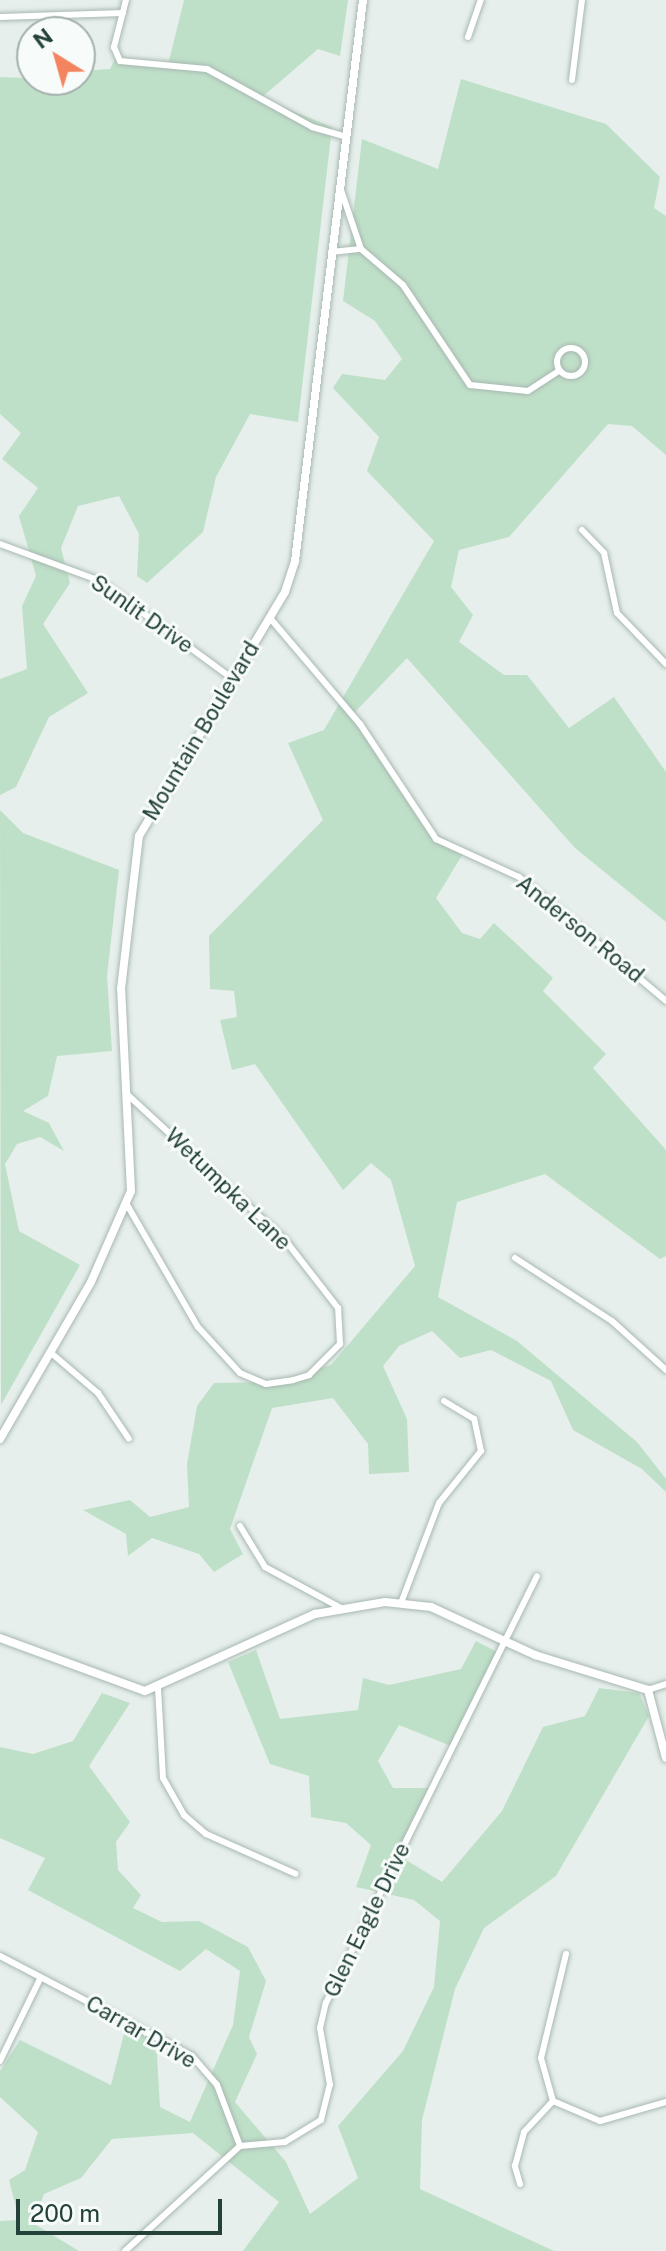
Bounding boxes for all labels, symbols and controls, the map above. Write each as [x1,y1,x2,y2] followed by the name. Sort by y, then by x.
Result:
[16,16,96,96] north arrow
[28,23,57,54] text: N
[86,569,198,659] street label: Sunlit Drive
[137,637,265,825] street label: Mountain Boulevard
[511,870,649,988] street label: Anderson Road
[160,1122,296,1256] street label: Wetumpka Lane
[318,1838,416,2002] street label: Glen Eagle Drive
[81,1990,201,2074] street label: Carrar Drive
[20,2183,226,2233] scale bar
[30,2199,100,2227] text: 200 m

